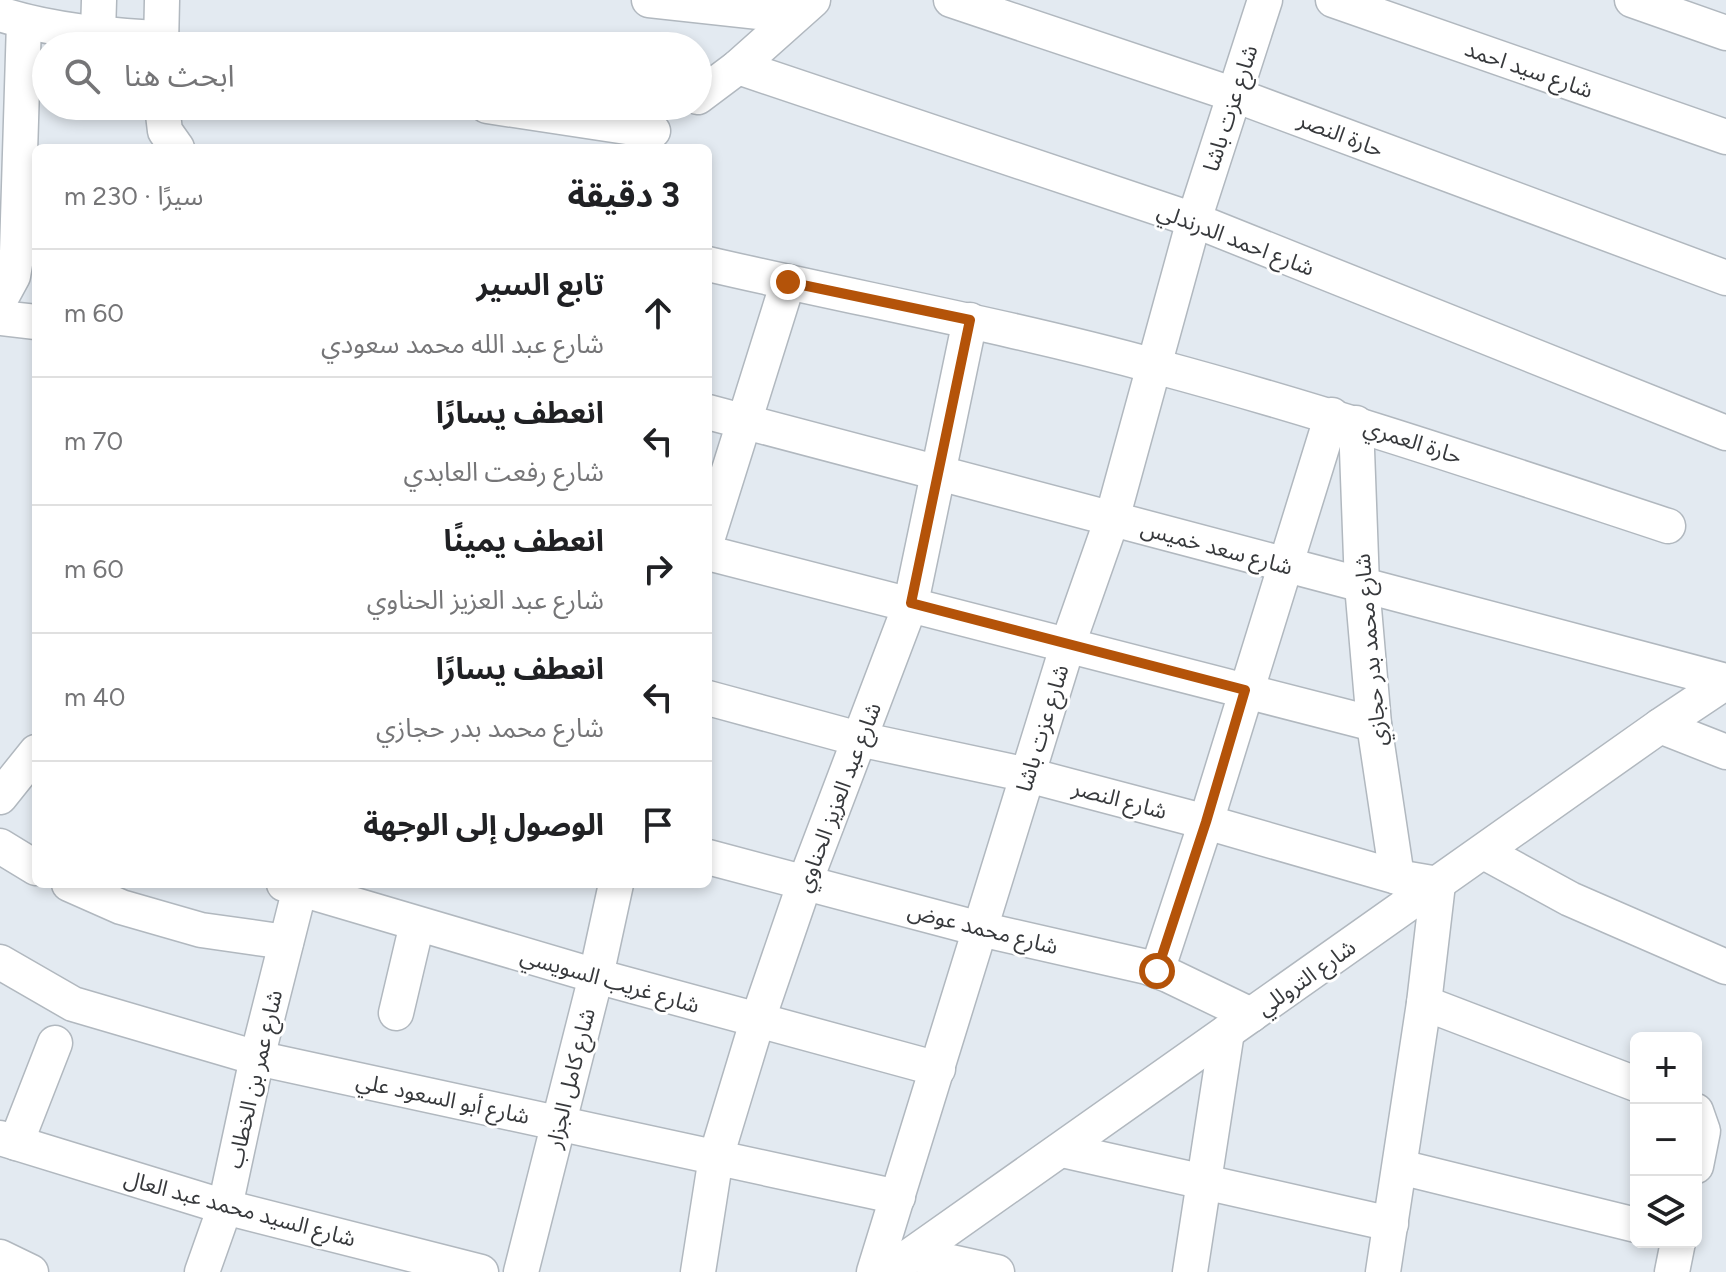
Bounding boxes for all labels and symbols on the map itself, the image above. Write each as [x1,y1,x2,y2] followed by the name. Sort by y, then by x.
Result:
[1460,35,1596,107] street label: شارع سيد احمد
[1197,42,1266,176] street label: شارع عزت باشا
[1294,106,1387,163] street label: حارة النصر
[1152,197,1318,285] street label: شارع احمد الدرندلي
[770,264,806,300] route end
[1359,413,1465,473] street label: حارة العمري
[1137,514,1296,584] street label: شارع سعد خميس
[1349,552,1395,747] street label: شارع محمد بدر حجازي
[1010,661,1077,796] street label: شارع عزت باشا
[790,699,890,897] street label: شارع عبد العزيز الحناوي
[1068,774,1170,828] street label: شارع النصر
[904,897,1061,963] street label: شارع محمد عوض
[1252,934,1363,1024] street label: شارع التروللي
[516,942,702,1022] street label: شارع غريب السويسي
[1139,953,1175,989] route start
[221,987,291,1172] street label: شارع عمر بن الخطاب
[540,1005,604,1153] street label: شارع كامل الجزار
[353,1067,532,1133] street label: شارع أبو السعود علي
[120,1165,359,1255] street label: شارع السيد محمد عبد العال

